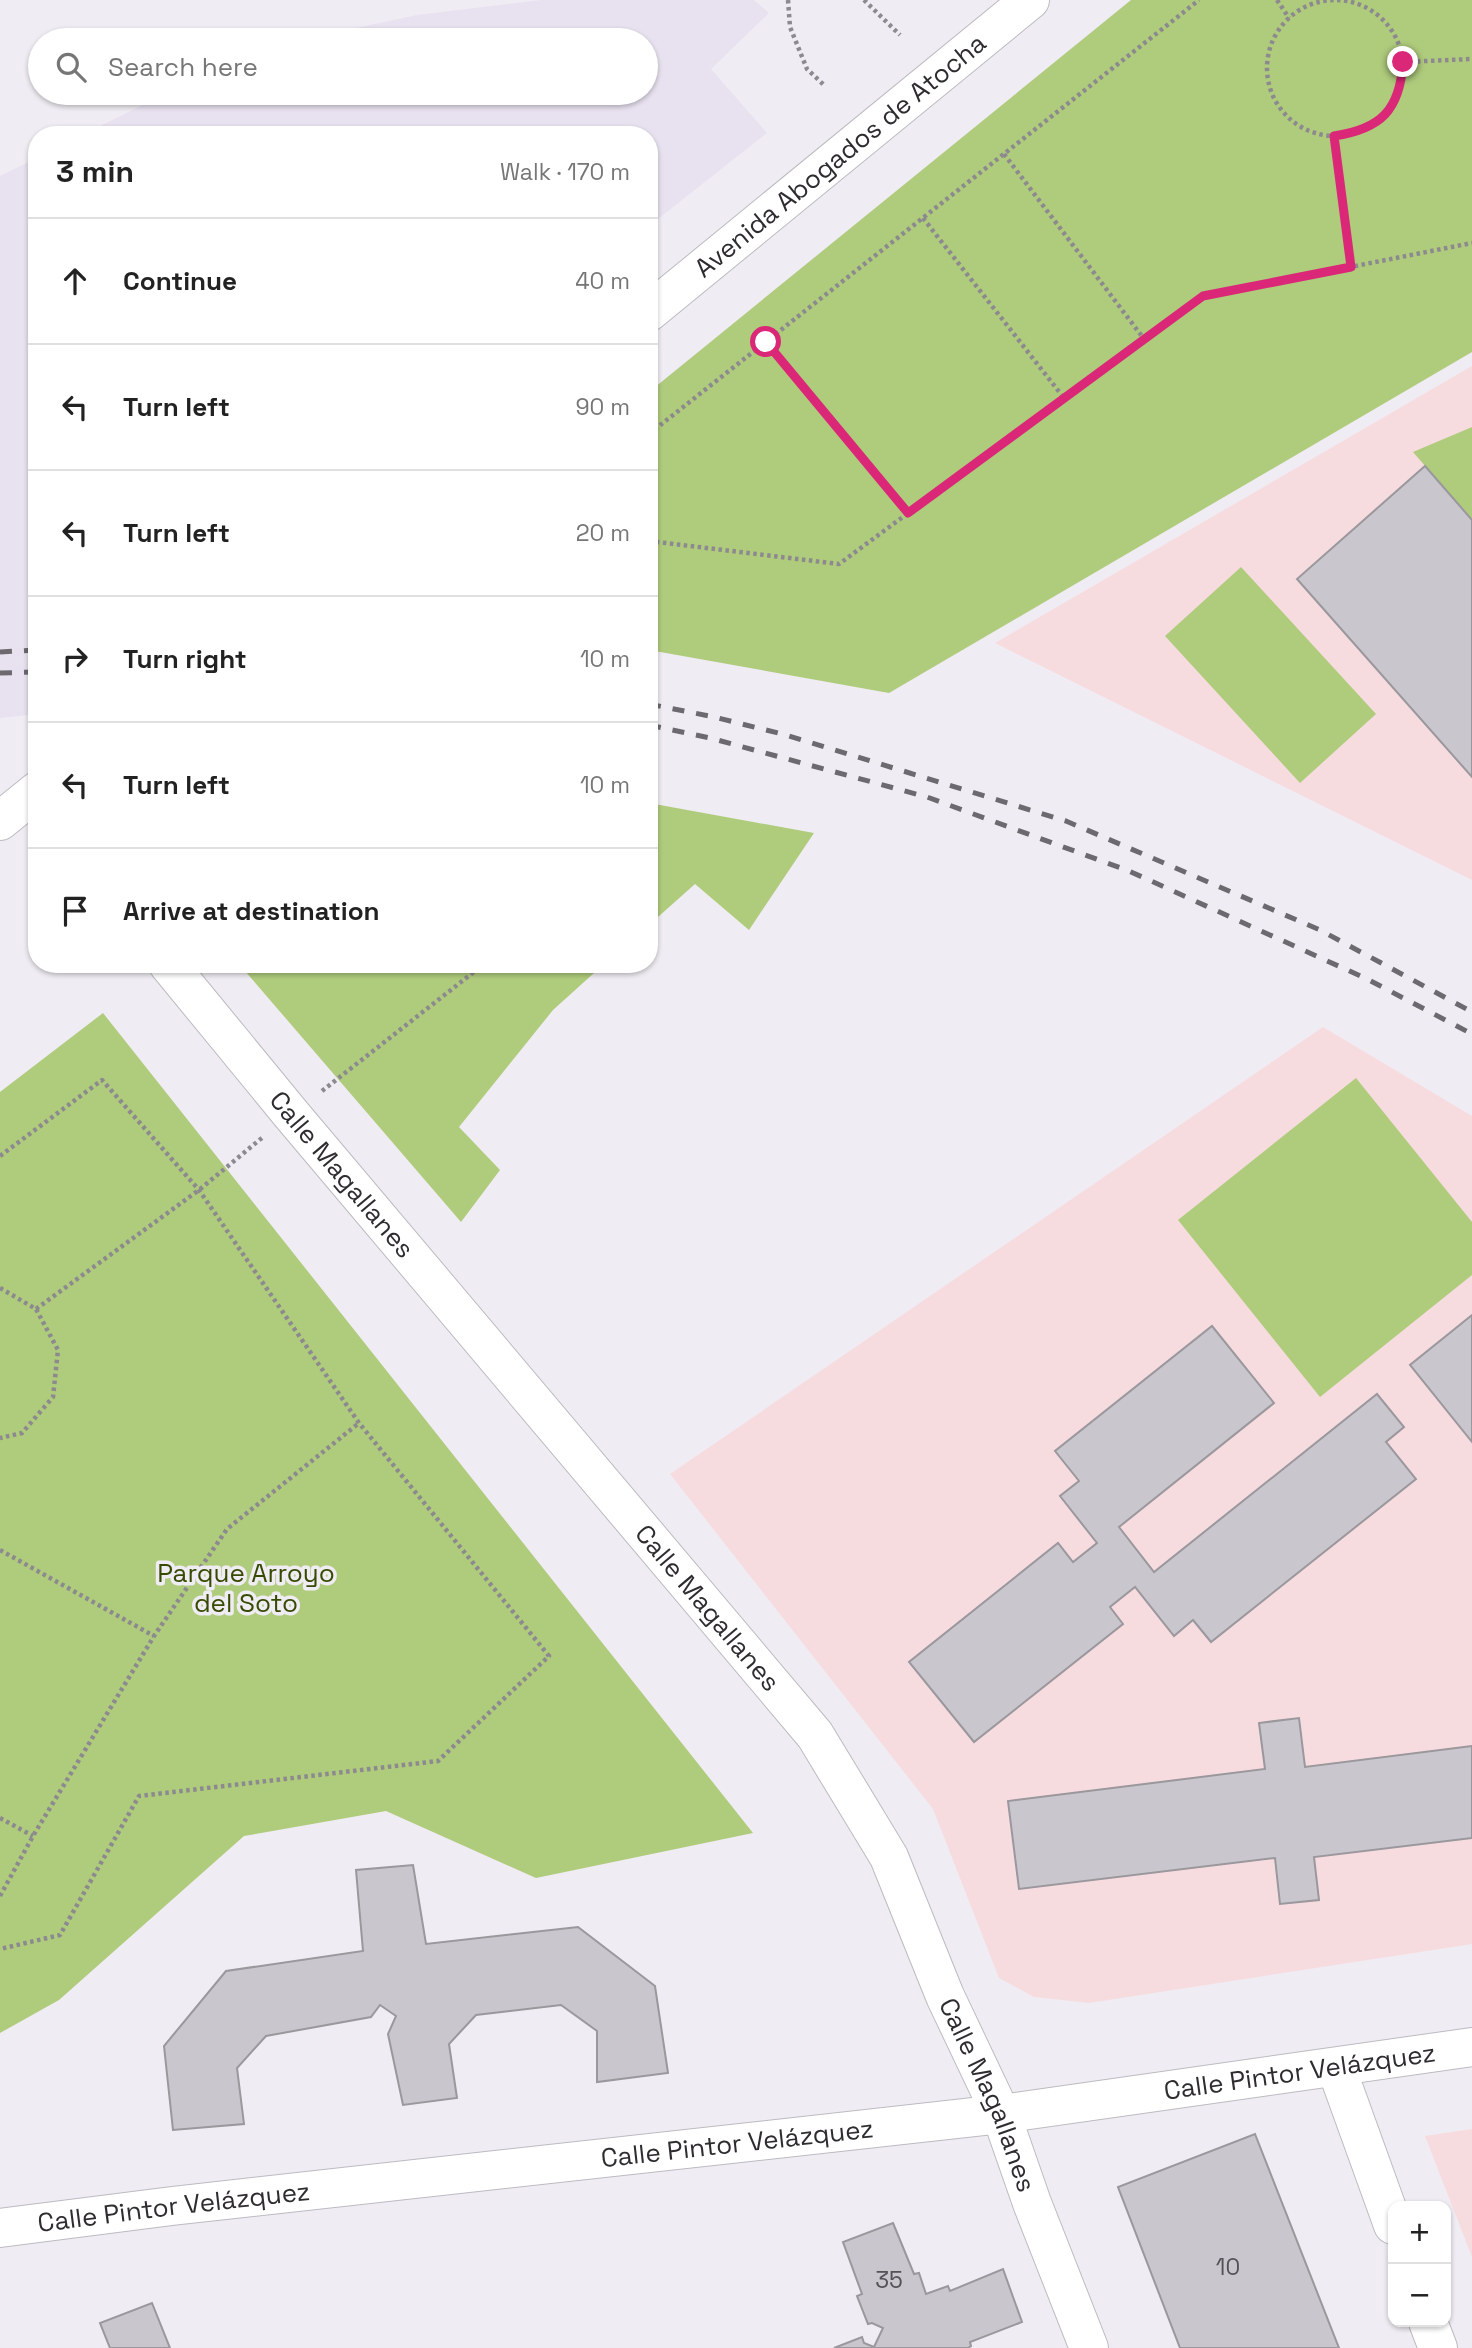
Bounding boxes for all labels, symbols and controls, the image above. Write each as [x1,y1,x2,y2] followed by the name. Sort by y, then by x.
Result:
[687,26,993,285] street label: Avenida Abogados de Atocha
[28,28,658,105] search box
[1387,46,1418,77] route end
[52,48,90,86] icon: search
[108,50,258,84] text: Search here
[56,152,134,191] text: 3 min
[500,157,630,187] text: Walk · 170 m
[56,262,94,300] icon: ahead
[123,264,237,298] text: Continue
[575,266,630,296] text: 40 m
[750,326,781,357] route start
[56,388,94,426] icon: left
[123,390,230,424] text: Turn left
[575,392,630,422] text: 90 m
[56,514,94,552] icon: left
[123,516,230,550] text: Turn left
[576,518,630,548] text: 20 m
[56,640,94,678] icon: right
[123,642,247,676] text: Turn right
[580,644,630,674] text: 10 m
[56,766,94,804] icon: left
[123,768,230,802] text: Turn left
[580,770,630,800] text: 10 m
[56,892,94,930] icon: arrive
[123,894,380,928] text: Arrive at destination
[262,1084,422,1265] street label: Calle Magallanes
[628,1517,788,1698] street label: Calle Magallanes
[157,1556,335,1620] park label: Parque Arroyo del Soto
[931,1992,1044,2196] street label: Calle Magallanes
[1162,2035,1437,2108] street label: Calle Pintor Velázquez
[599,2111,875,2175] street label: Calle Pintor Velázquez
[36,2174,312,2240] street label: Calle Pintor Velázquez
[1388,2201,1451,2327] map controls
[1388,2201,1451,2264] button: +
[1216,2252,1240,2282] house number: 10
[1388,2264,1451,2327] button: −
[875,2265,903,2295] house number: 35

